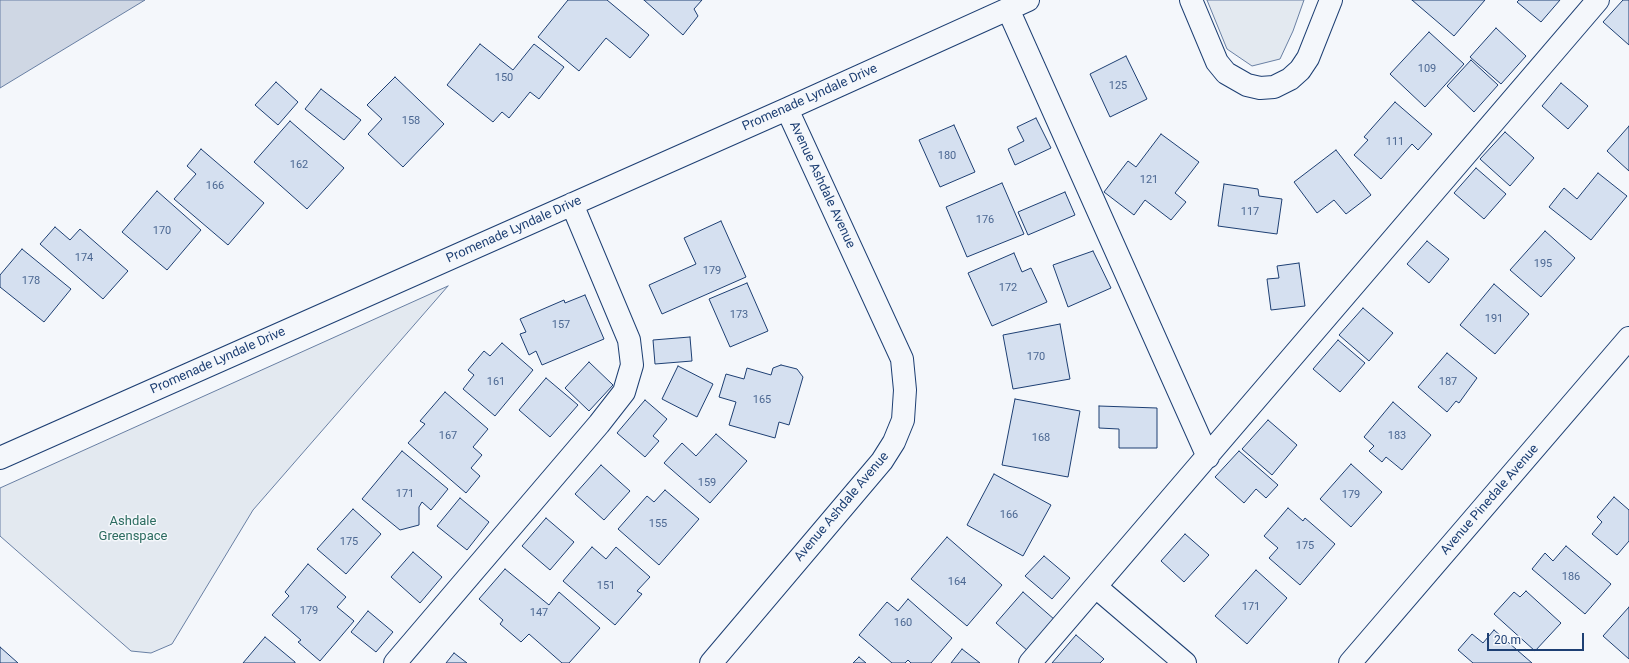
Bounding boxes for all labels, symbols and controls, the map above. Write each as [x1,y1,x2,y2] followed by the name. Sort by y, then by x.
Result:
[740,61,880,135] street label: Promenade Lyndale Drive
[1418,62,1436,76] house number: 109
[495,71,513,85] house number: 150
[1109,79,1127,93] house number: 125
[402,114,420,128] house number: 158
[786,119,858,251] street label: Avenue Ashdale Avenue
[1386,135,1404,149] house number: 111
[938,149,956,163] house number: 180
[290,158,308,172] house number: 162
[1140,173,1158,187] house number: 121
[206,179,224,193] house number: 166
[444,193,584,267] street label: Promenade Lyndale Drive
[1241,205,1259,219] house number: 117
[976,213,994,227] house number: 176
[153,224,171,238] house number: 170
[75,251,93,265] house number: 174
[1534,257,1552,271] house number: 195
[703,264,721,278] house number: 179
[22,274,40,288] house number: 178
[999,281,1017,295] house number: 172
[730,308,748,322] house number: 173
[1485,312,1503,326] house number: 191
[552,318,570,332] house number: 157
[148,324,288,398] street label: Promenade Lyndale Drive
[1027,350,1045,364] house number: 170
[487,375,505,389] house number: 161
[1439,375,1457,389] house number: 187
[753,393,771,407] house number: 165
[439,429,457,443] house number: 167
[1388,429,1406,443] house number: 183
[1032,431,1050,445] house number: 168
[1438,442,1542,558] street label: Avenue Pinedale Avenue
[792,449,892,565] street label: Avenue Ashdale Avenue
[698,476,716,490] house number: 159
[396,487,414,501] house number: 171
[1342,488,1360,502] house number: 179
[1000,508,1018,522] house number: 166
[99,514,167,545] park label: Ashdale Greenspace
[649,517,667,531] house number: 155
[340,535,358,549] house number: 175
[1296,539,1314,553] house number: 175
[1562,570,1580,584] house number: 186
[948,575,966,589] house number: 164
[597,579,615,593] house number: 151
[1242,600,1260,614] house number: 171
[300,604,318,618] house number: 179
[530,606,548,620] house number: 147
[894,616,912,630] house number: 160
[1489,625,1586,651] scale bar
[1494,633,1521,647] text: 20 m

